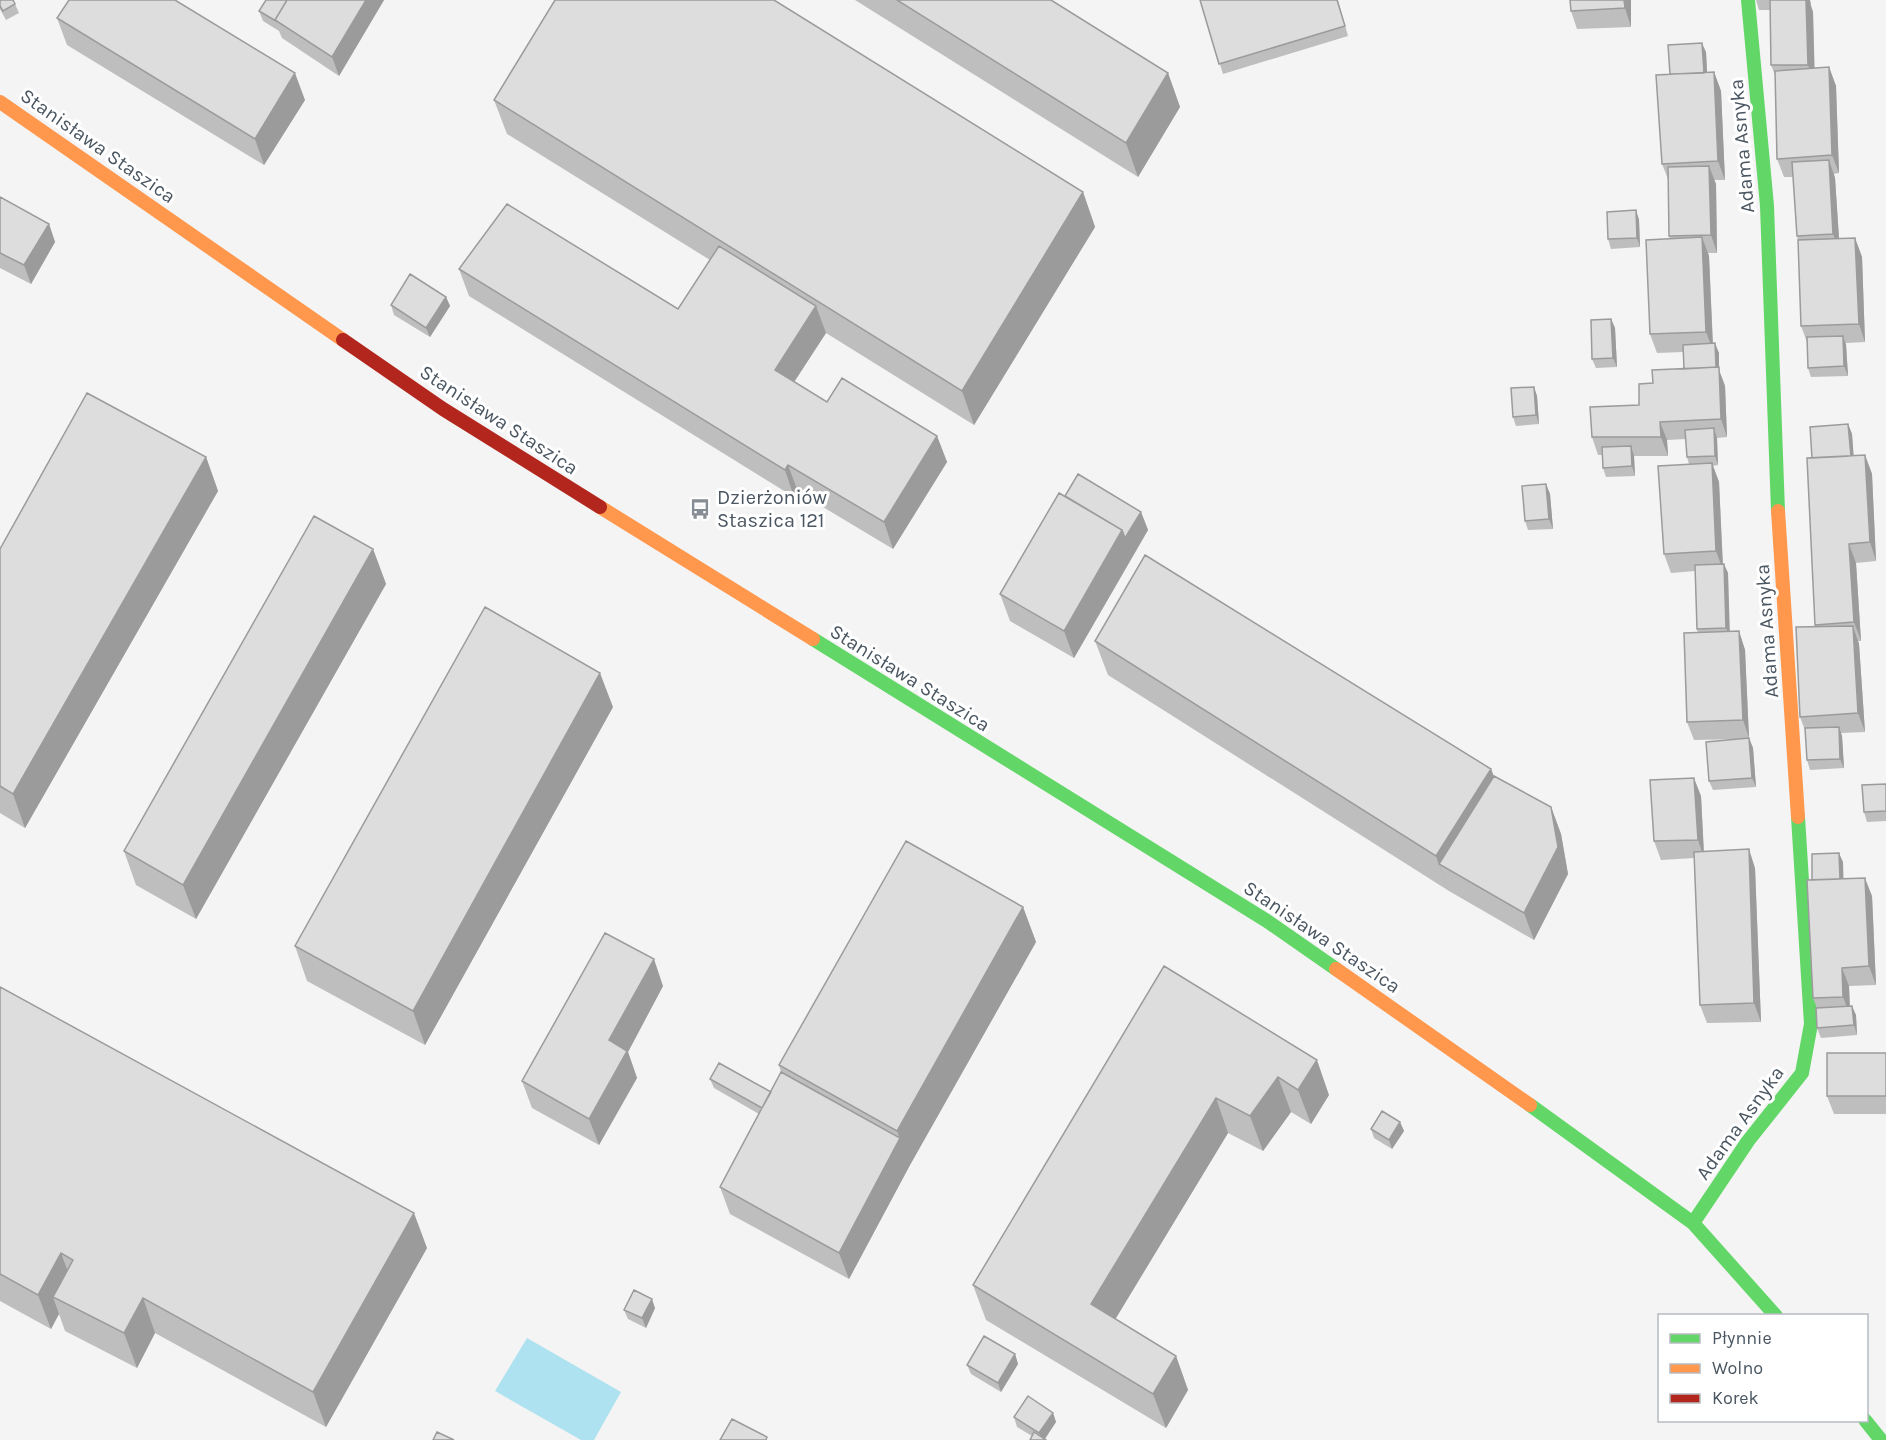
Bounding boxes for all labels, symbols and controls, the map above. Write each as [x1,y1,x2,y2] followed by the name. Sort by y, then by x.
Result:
[1725,78,1759,214] street label: Adama Asnyka
[16,84,180,208] street label: Stanisława Staszica
[416,360,582,480] street label: Stanisława Staszica
[717,486,828,532] place label: Dzierżoniów Staszica 121
[688,497,712,521] bus stop icon: Dzierżoniów Staszica 121
[1751,563,1783,699] street label: Adama Asnyka
[826,620,994,736] street label: Stanisława Staszica
[1239,876,1405,998] street label: Stanisława Staszica
[1691,1062,1789,1184] street label: Adama Asnyka
[1658,1314,1868,1422] legend
[1712,1327,1772,1349] text: Płynnie
[1712,1357,1763,1379] text: Wolno
[1712,1387,1759,1409] text: Korek

